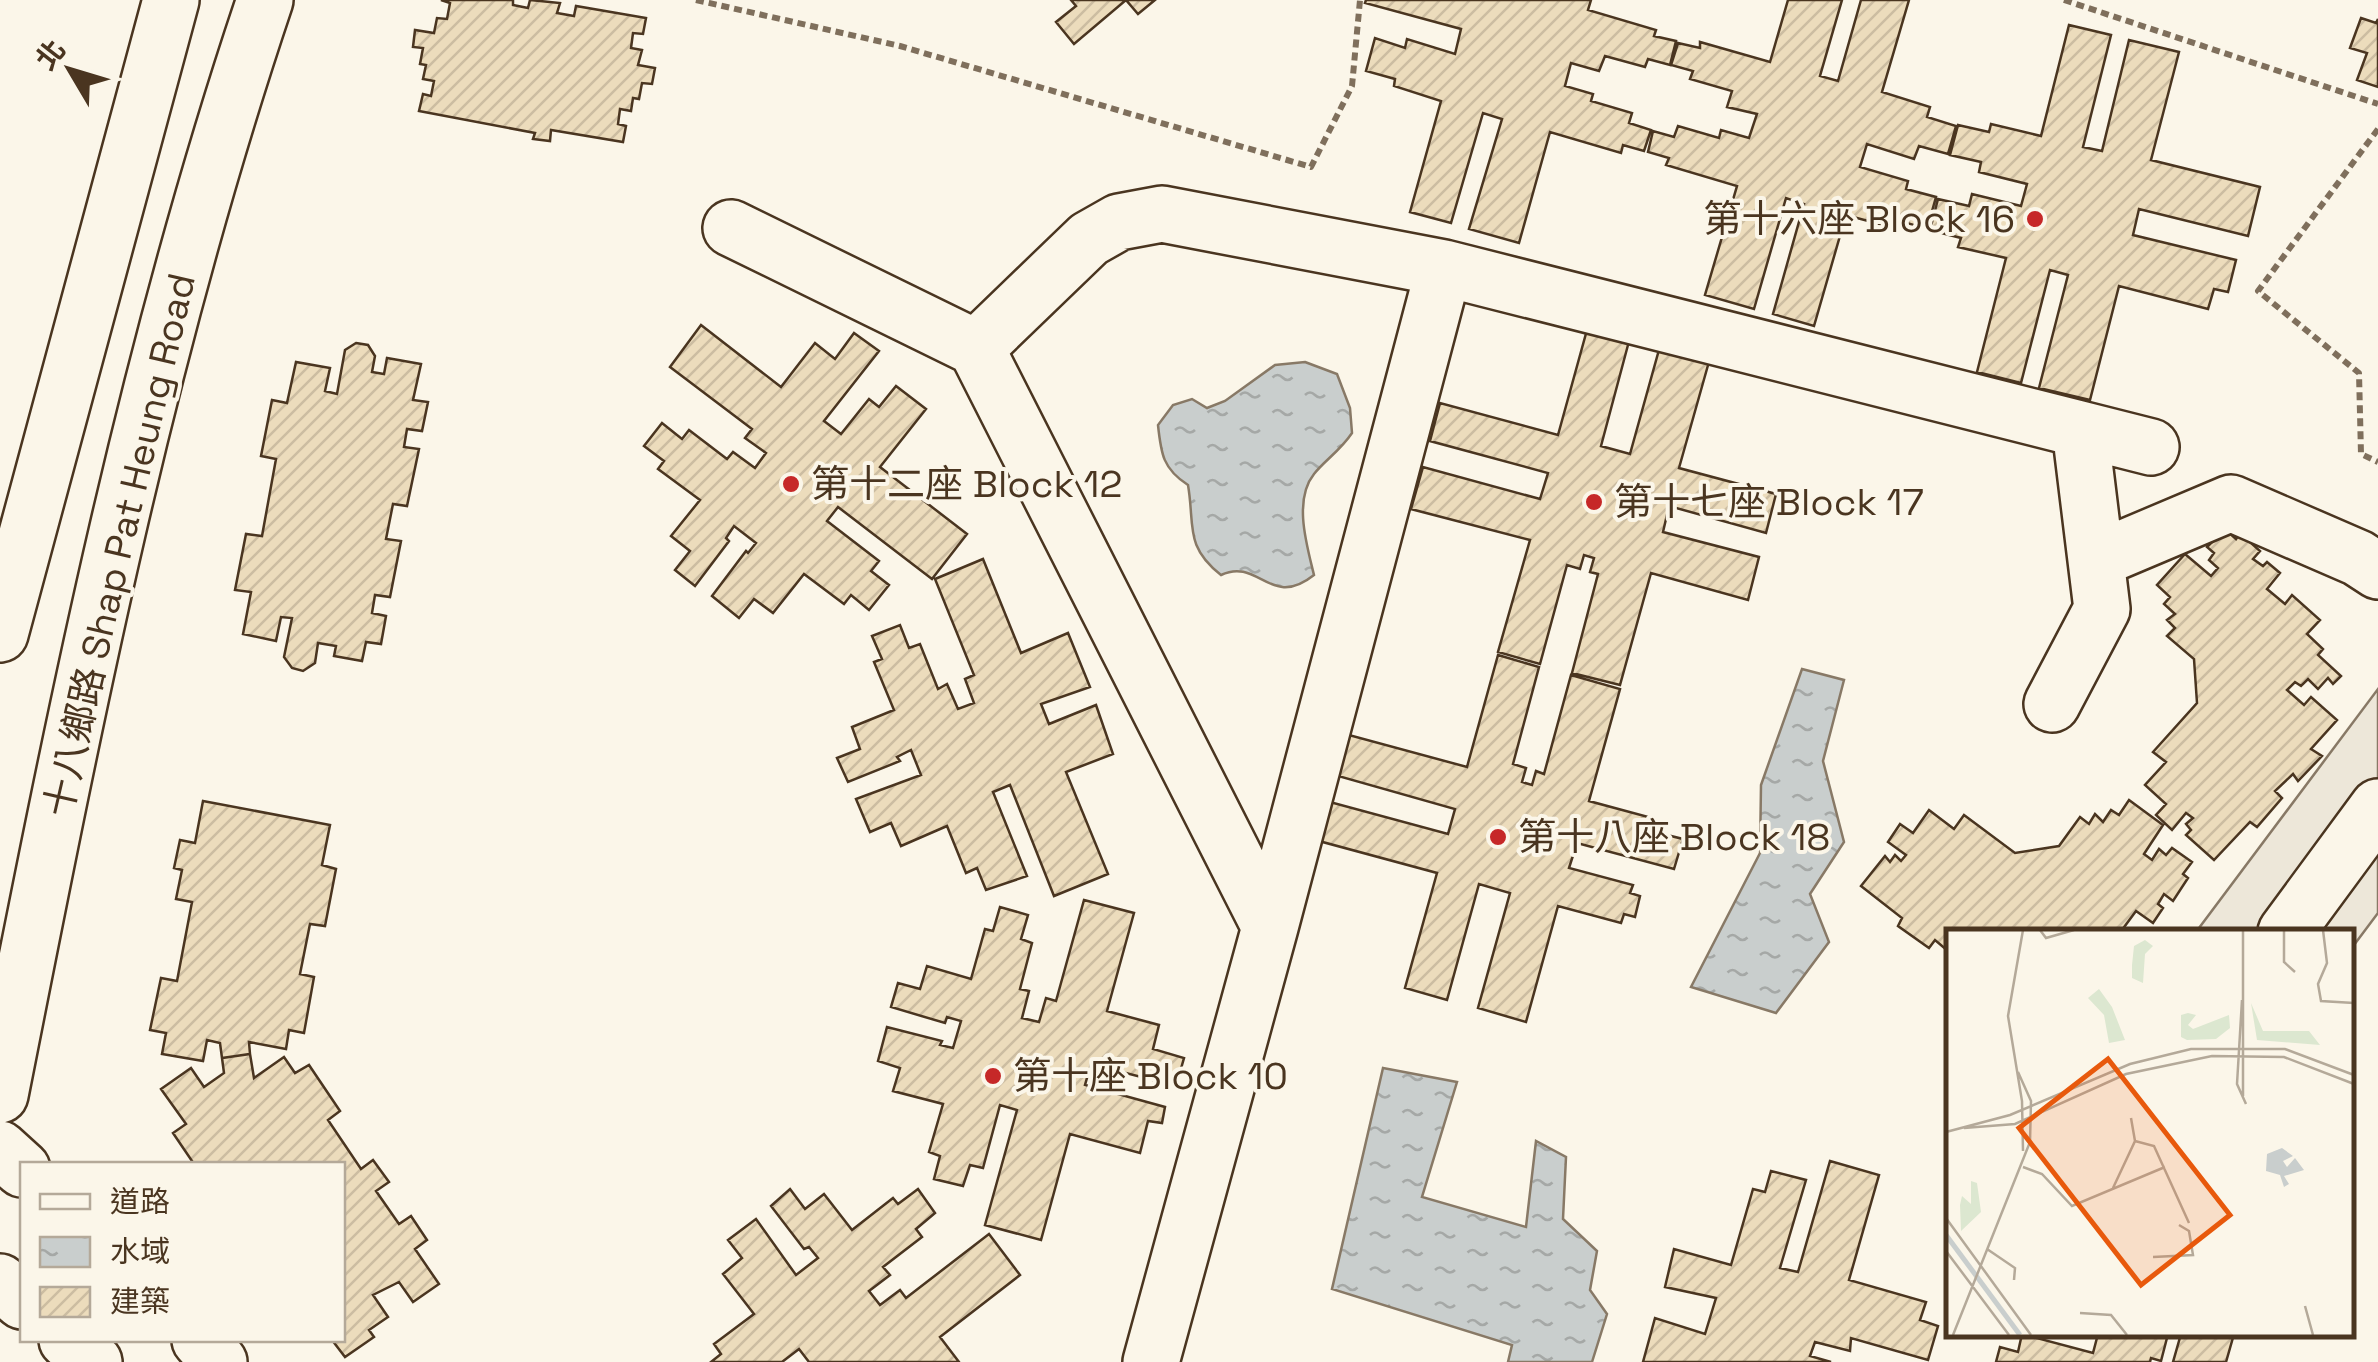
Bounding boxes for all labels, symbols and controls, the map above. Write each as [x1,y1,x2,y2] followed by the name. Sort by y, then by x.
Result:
[20,20,120,120] north arrow
[27,32,73,77] text: 北
[1703,195,2015,243] place label: 第十六座 Block 16
[2024,208,2046,230] marker: 第十六座 Block 16
[34,269,206,821] street label: 十八鄉路 Shap Pat Heung Road
[811,460,1122,508] place label: 第十二座 Block 12
[780,473,802,495] marker: 第十二座 Block 12
[1614,478,1924,526] place label: 第十七座 Block 17
[1583,491,1605,513] marker: 第十七座 Block 17
[1518,813,1830,861] place label: 第十八座 Block 18
[1487,826,1509,848] marker: 第十八座 Block 18
[1946,929,2353,1337] inset map
[1013,1052,1288,1100] place label: 第十座 Block 10
[982,1065,1004,1087] marker: 第十座 Block 10
[20,1162,345,1342] legend
[110,1182,170,1221] text: 道路
[110,1232,170,1271] text: 水域
[110,1282,170,1321] text: 建築

